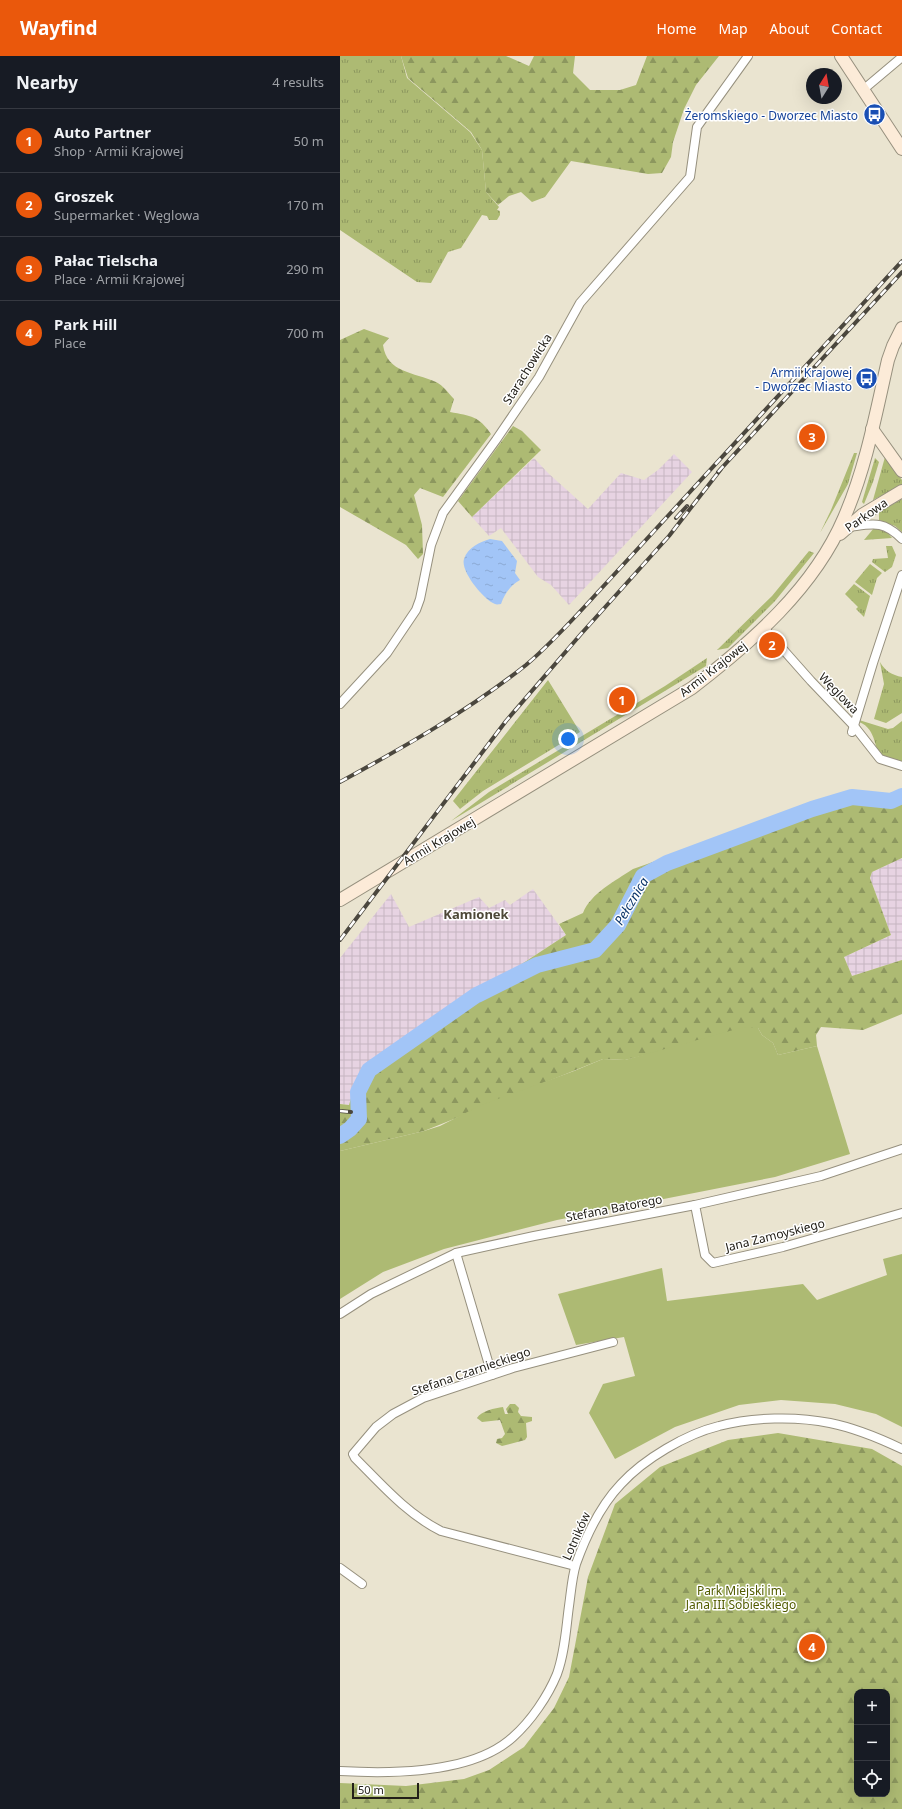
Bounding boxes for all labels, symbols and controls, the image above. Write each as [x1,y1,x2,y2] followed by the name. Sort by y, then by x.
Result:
[20,15,98,41] text: Wayfind
[657,19,696,38] text: Home
[718,19,748,38] text: Map
[770,19,809,38] text: About
[831,19,882,38] text: Contact
[806,68,842,104] north arrow
[16,71,78,94] text: Nearby
[272,73,324,91] text: 4 results
[861,102,887,128] bus stop icon: Żeromskiego - Dworzec Miasto
[685,107,858,124] place label: Żeromskiego - Dworzec Miasto
[54,122,151,142] text: Auto Partner
[25,132,33,150] text: 1
[294,132,324,150] text: 50 m
[54,142,184,160] text: Shop · Armii Krajowej
[54,186,114,206] text: Groszek
[25,196,33,214] text: 2
[286,196,324,214] text: 170 m
[54,206,200,224] text: Supermarket · Węglowa
[54,250,158,270] text: Pałac Tielscha
[25,260,33,278] text: 3
[286,260,324,278] text: 290 m
[54,270,185,288] text: Place · Armii Krajowej
[54,314,117,334] text: Park Hill
[25,324,33,342] text: 4
[286,324,324,342] text: 700 m
[498,330,556,408] street label: Starachowicka
[54,334,86,352] text: Place
[755,364,852,395] place label: Armii Krajowej - Dworzec Miasto
[854,366,880,392] bus stop icon: Armii Krajowej - Dworzec Miasto
[799,422,825,452] pin: 3
[841,494,891,536] street label: Parkowa
[759,630,785,660] pin: 2
[676,637,750,701] street label: Armii Krajowej
[815,669,863,717] street label: Węglowa
[609,685,635,715] pin: 1
[558,729,578,749] your location
[400,813,478,869] street label: Armii Krajowej
[610,873,653,928] water label: Pełcznica
[443,905,510,923] district label: Kamionek
[564,1190,664,1226] street label: Stefana Batorego
[723,1214,826,1256] street label: Jana Zamoyskiego
[409,1343,533,1399] street label: Stefana Czarnieckiego
[558,1509,594,1563] street label: Lotników
[685,1582,796,1613] park label: Park Miejski im. Jana III Sobieskiego
[799,1632,825,1662] pin: 4
[854,1689,890,1797] map controls
[854,1689,890,1725] button: +
[854,1725,890,1761] button: −
[854,1761,890,1797] button: locate
[352,1781,419,1800] scale bar
[358,1782,384,1797] text: 50 m

